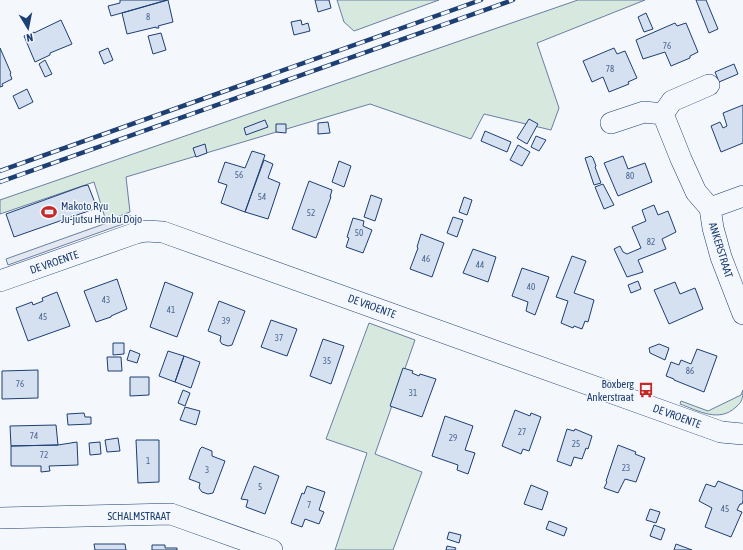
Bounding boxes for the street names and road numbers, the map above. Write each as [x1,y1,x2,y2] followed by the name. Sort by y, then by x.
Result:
[707,221,735,279] street label: ANKERSTRAAT
[28,248,80,276] street label: DE VROENTE
[346,292,398,320] street label: DE VROENTE
[651,402,703,430] street label: DE VROENTE
[107,510,171,522] street label: SCHALMSTRAAT

